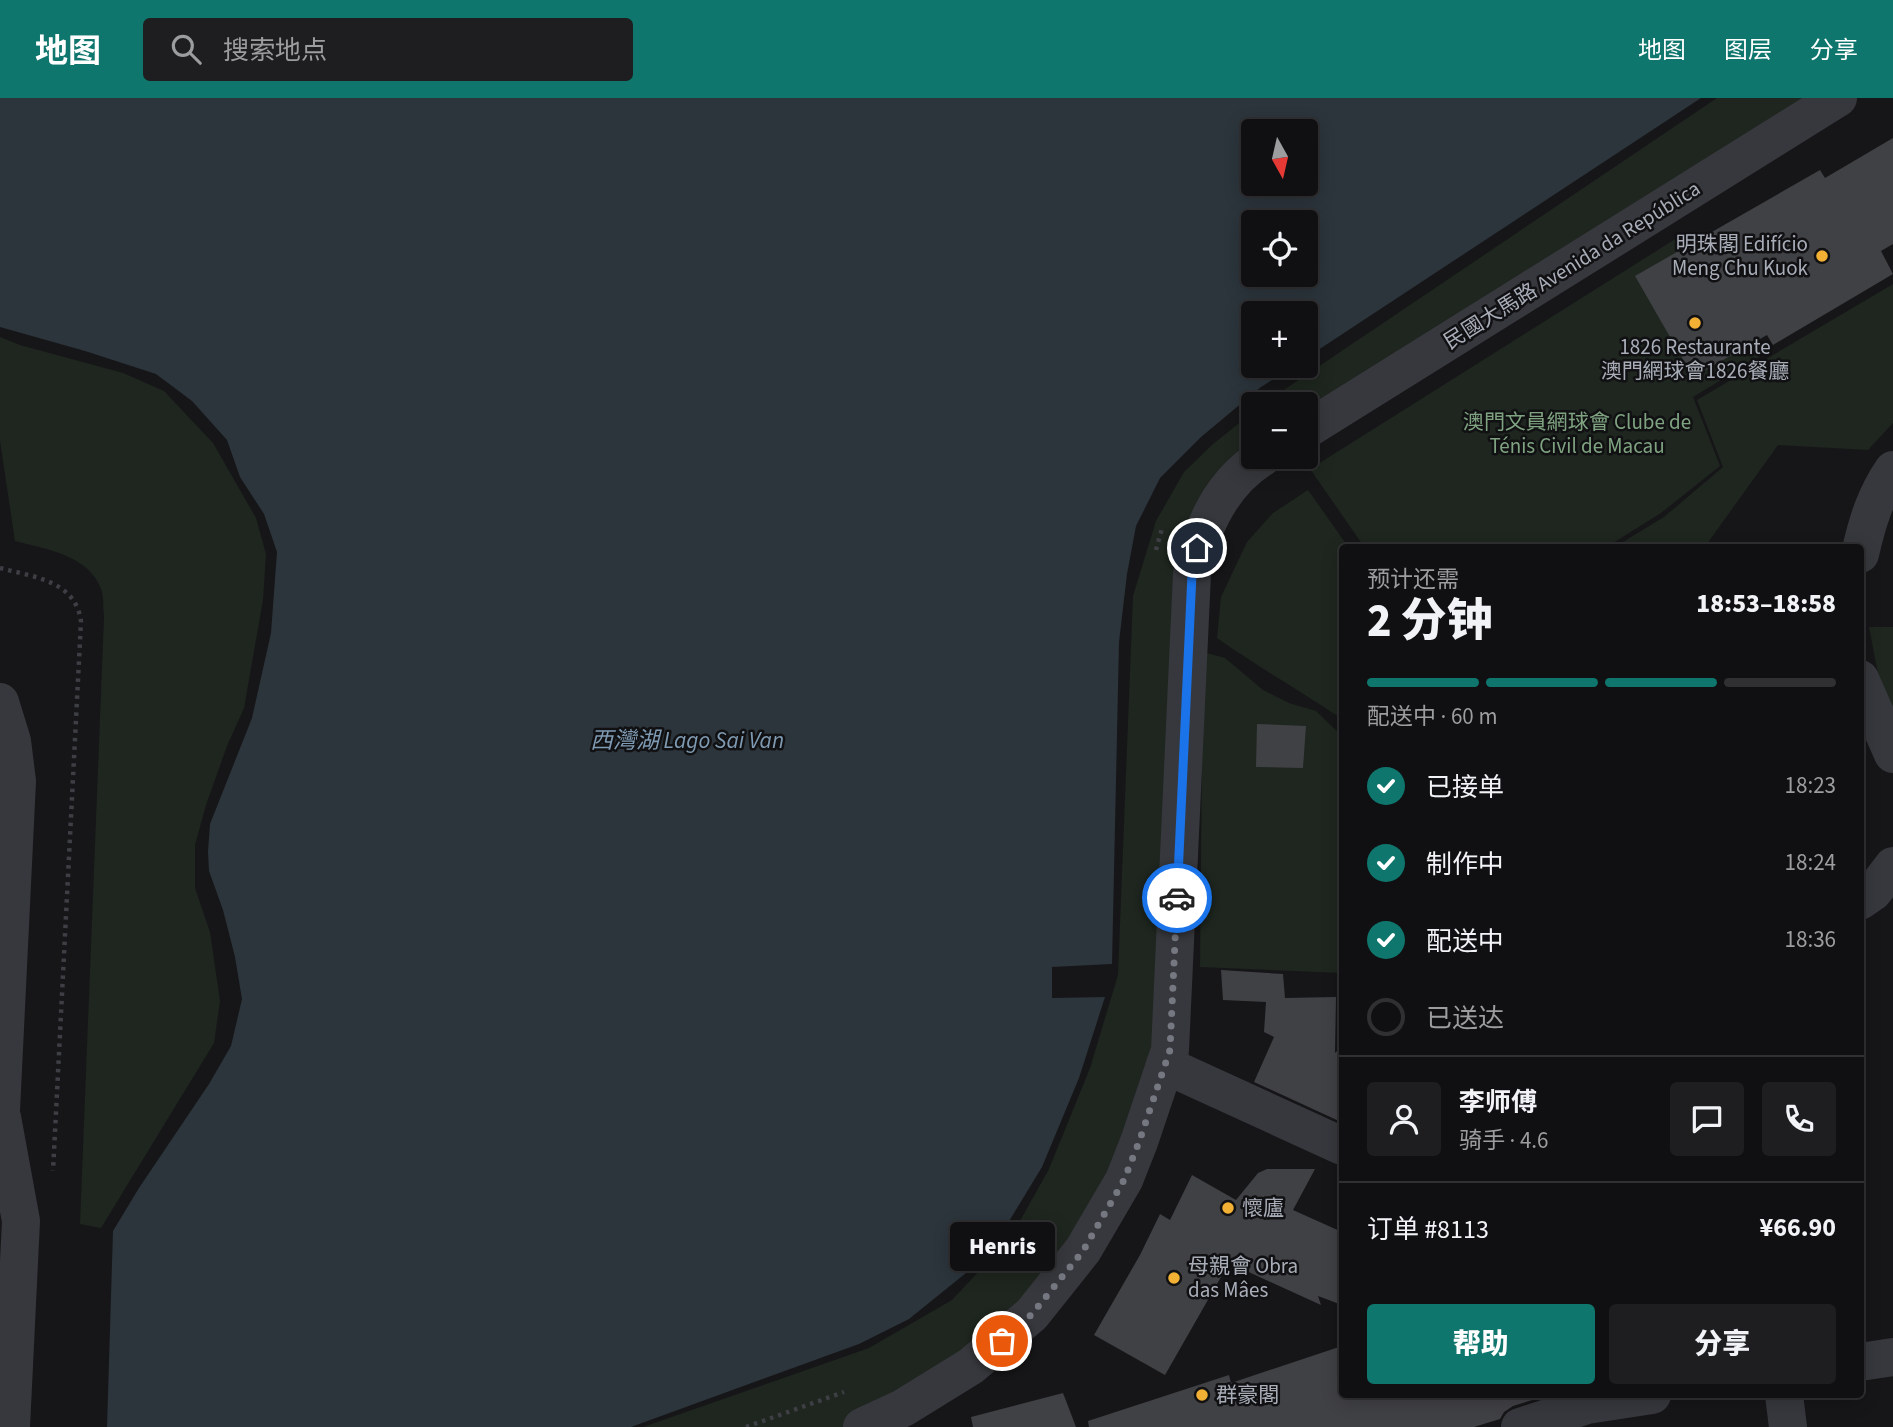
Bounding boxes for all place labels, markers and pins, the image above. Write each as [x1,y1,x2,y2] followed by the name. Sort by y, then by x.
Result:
[1672,229,1809,283] place label: 明珠閣 Edifício Meng Chu Kuok
[1814,248,1830,264] marker: 明珠閣 Edifício Meng Chu Kuok
[1687,315,1703,331] marker: 1826 Restaurante 澳門網球會1826餐廳
[1601,332,1789,386] place label: 1826 Restaurante 澳門網球會1826餐廳
[1167,518,1227,578] pin
[1242,1193,1284,1223] place label: 懷廬
[1220,1200,1236,1216] marker: 懷廬
[950,1222,1054,1271] callout: Henris
[1188,1251,1298,1305] place label: 母親會 Obra das Mâes
[1166,1270,1182,1286] marker: 母親會 Obra das Mâes
[972,1311,1032,1371] pin
[1216,1380,1279,1410] place label: 群豪閣
[1194,1387,1210,1403] marker: 群豪閣

